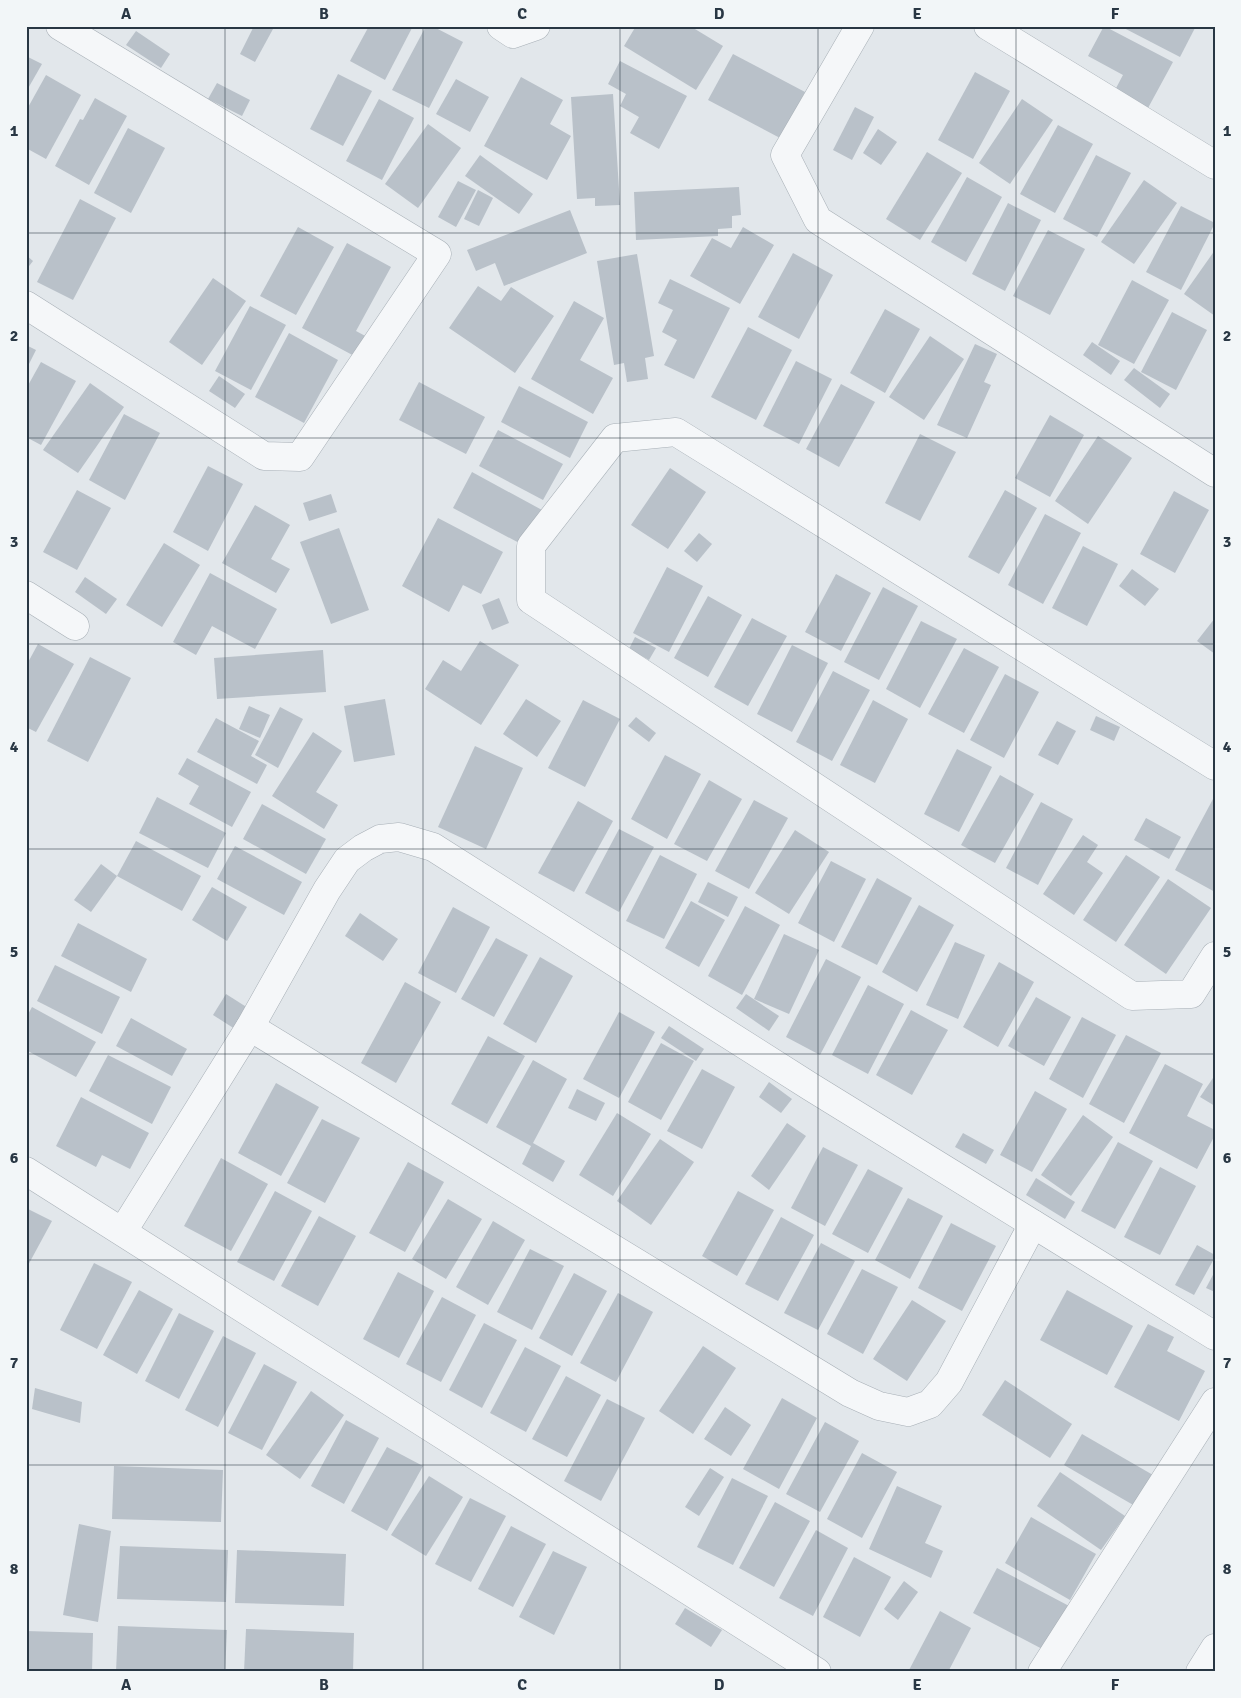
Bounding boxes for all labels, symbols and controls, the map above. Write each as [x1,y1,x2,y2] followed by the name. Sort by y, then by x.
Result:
[121,4,132,24] text: A
[319,4,329,24] text: B
[517,4,527,24] text: C
[714,4,725,24] text: D
[912,4,922,24] text: E
[1111,4,1120,24] text: F
[10,121,19,141] text: 1
[1223,121,1232,141] text: 1
[10,326,18,346] text: 2
[1223,326,1231,346] text: 2
[10,532,18,552] text: 3
[1223,532,1231,552] text: 3
[10,737,19,757] text: 4
[1223,737,1232,757] text: 4
[10,942,18,962] text: 5
[1223,942,1231,962] text: 5
[10,1148,19,1168] text: 6
[1223,1148,1232,1168] text: 6
[10,1353,19,1373] text: 7
[1223,1353,1232,1373] text: 7
[10,1559,19,1579] text: 8
[1223,1559,1232,1579] text: 8
[121,1675,132,1695] text: A
[319,1675,329,1695] text: B
[517,1675,527,1695] text: C
[714,1675,725,1695] text: D
[912,1675,922,1695] text: E
[1111,1675,1120,1695] text: F

